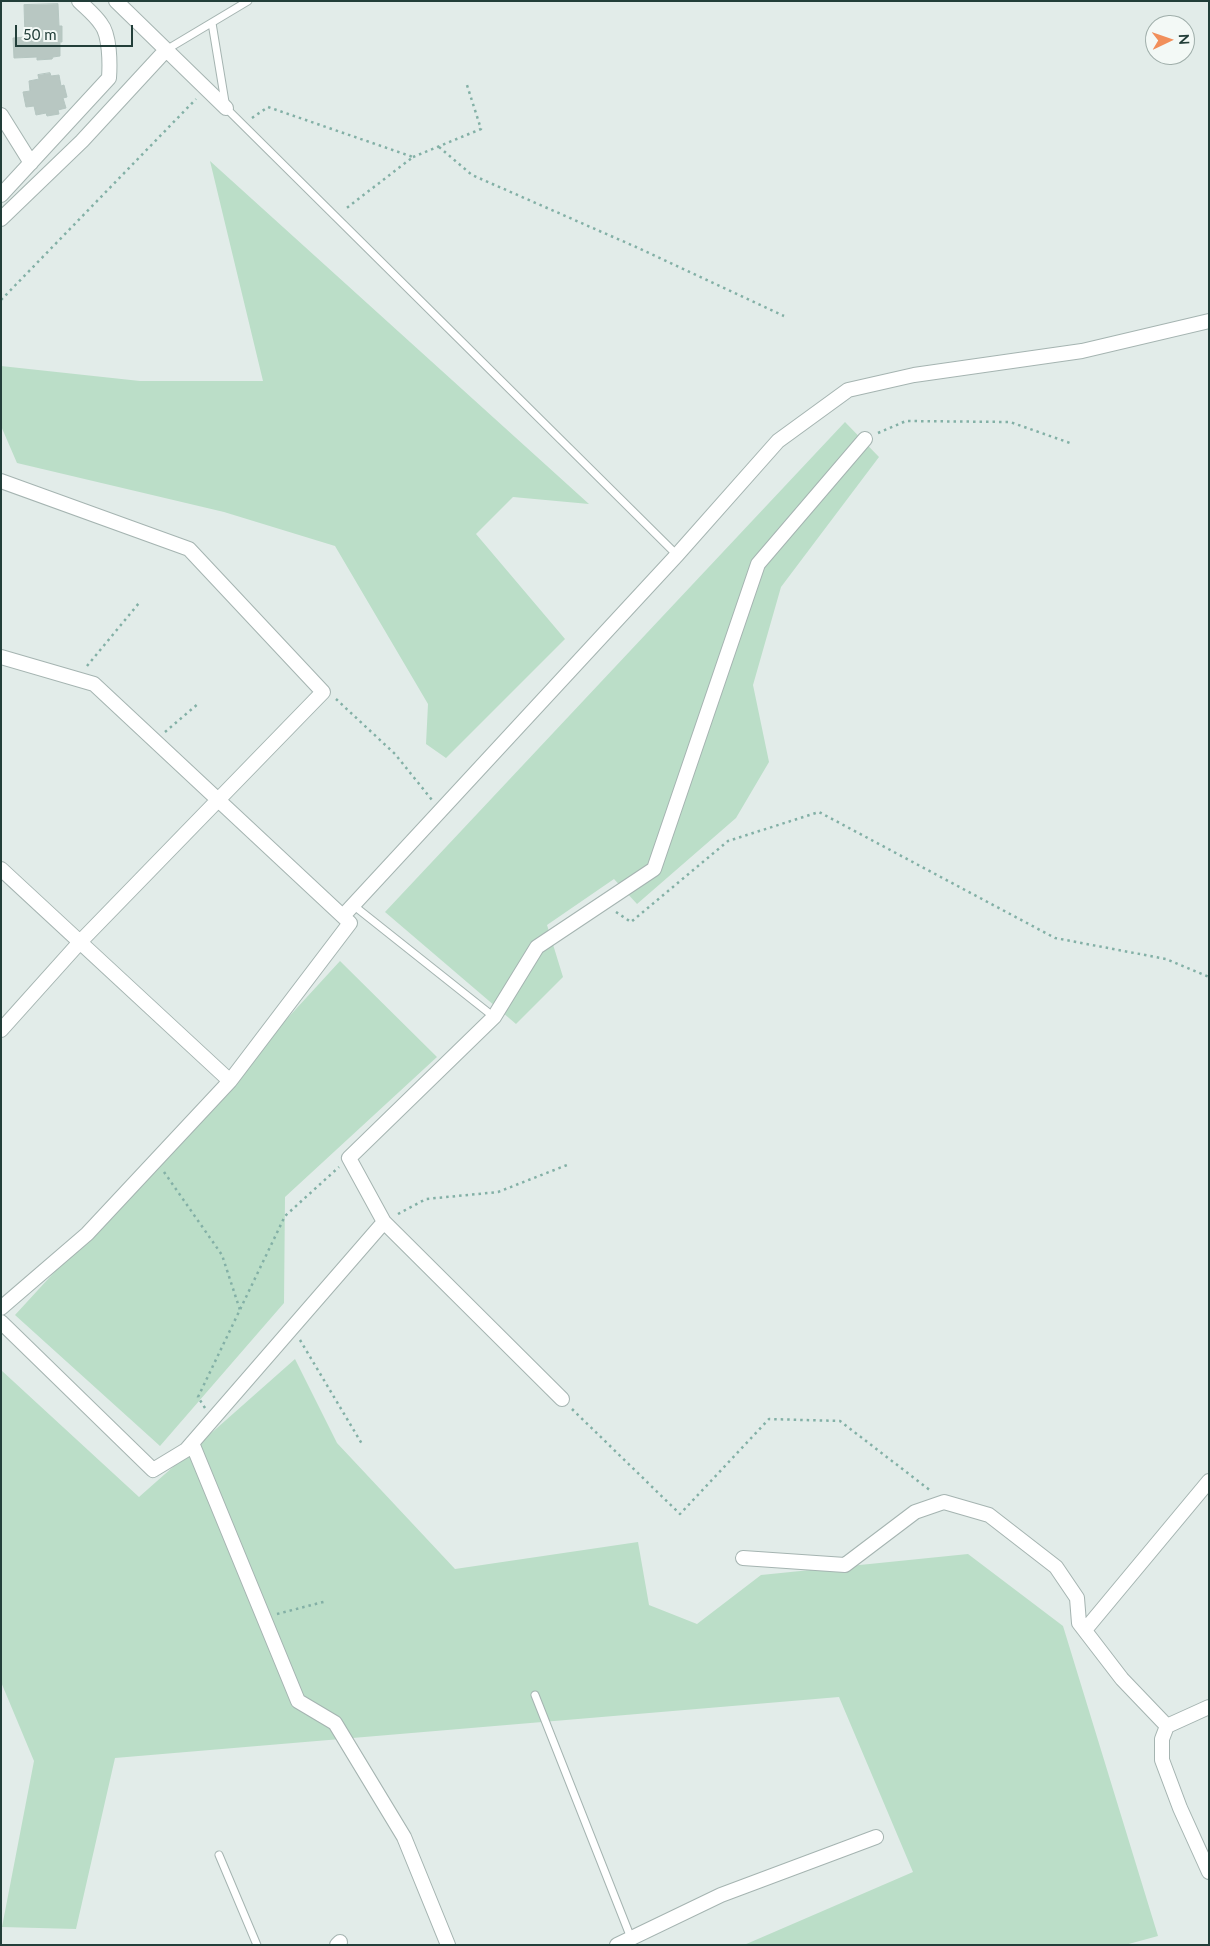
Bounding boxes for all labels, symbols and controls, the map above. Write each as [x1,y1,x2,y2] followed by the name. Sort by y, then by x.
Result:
[18,15,135,47] scale bar
[1145,15,1195,65] north arrow
[23,25,57,43] text: 50 m
[1176,33,1193,45] text: N

